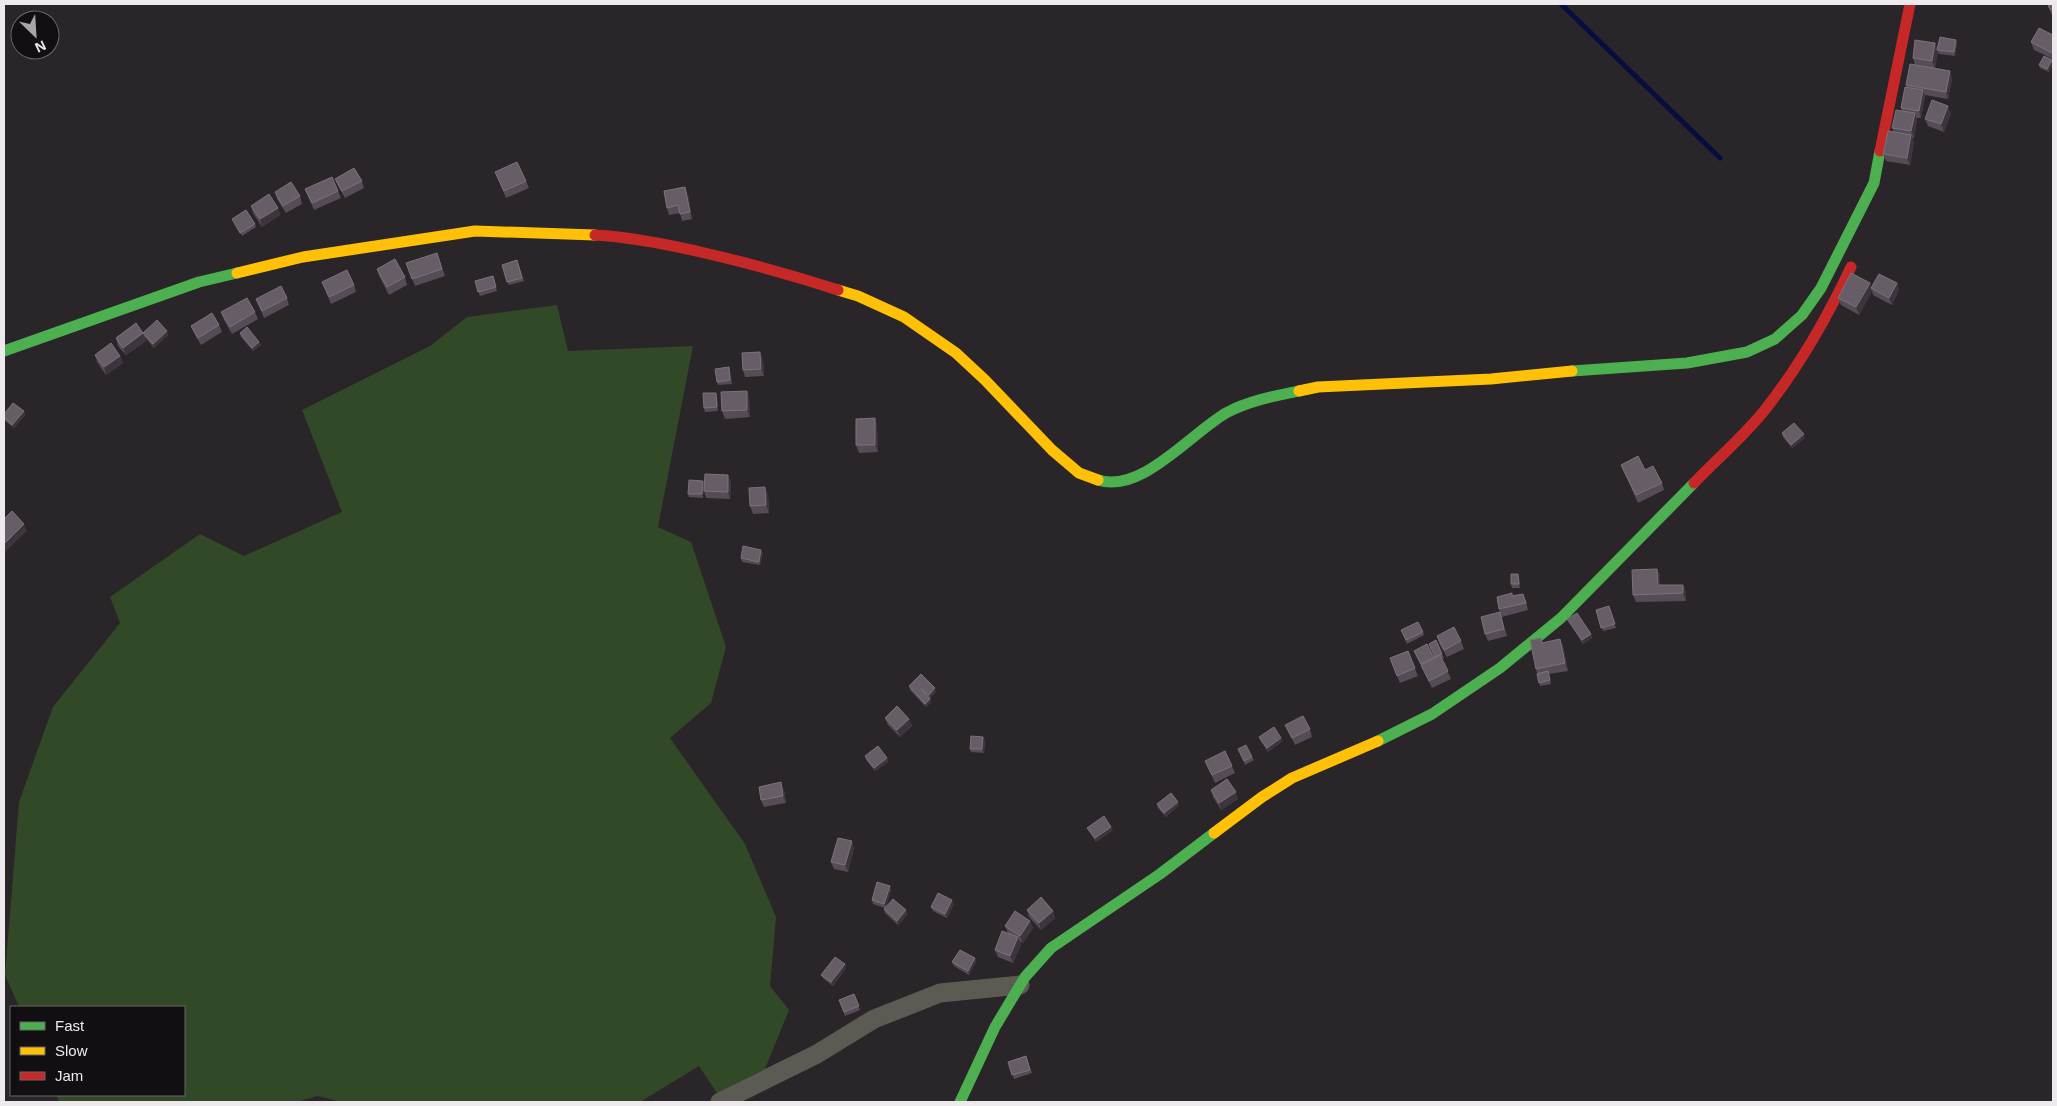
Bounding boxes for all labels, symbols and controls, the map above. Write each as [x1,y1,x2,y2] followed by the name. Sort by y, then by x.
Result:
[10,10,60,60] north arrow
[33,37,48,56] text: N
[10,1006,185,1096] legend
[55,1017,85,1034] text: Fast
[55,1042,88,1059] text: Slow
[55,1067,83,1084] text: Jam

